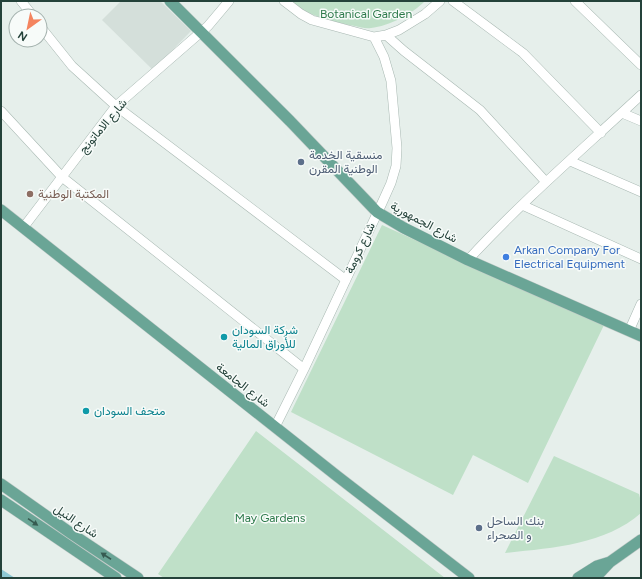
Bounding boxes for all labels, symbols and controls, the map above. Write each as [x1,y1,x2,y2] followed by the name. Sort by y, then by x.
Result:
[320,7,412,21] park label: Botanical Garden
[8,8,48,48] north arrow
[16,28,30,44] text: N
[76,96,131,157] street label: شارع الاماتونج
[309,148,383,177] place label: منسقية الخدمة الوطنية المقرن
[296,157,306,167] marker: منسقية الخدمة الوطنية المقرن
[38,187,109,202] place label: المكتبة الوطنية
[25,189,35,199] marker: المكتبة الوطنية
[387,199,460,247] street label: شارع الجمهورية
[342,220,380,277] street label: شارع كرومة
[514,243,625,271] place label: Arkan Company For Electrical Equipment
[501,252,511,262] marker: Arkan Company For Electrical Equipment
[232,323,298,352] place label: شركة السودان للأوراق المالية
[219,332,229,342] marker: شركة السودان للأوراق المالية
[212,360,273,412] street label: شارع الجامعة
[94,404,165,419] place label: متحف السودان
[81,406,91,416] marker: متحف السودان
[50,501,101,542] street label: شارع النيل
[235,511,306,525] park label: May Gardens
[487,514,544,543] place label: بنك الساحل و الصحراء
[28,518,39,526] one-way arrow
[474,523,484,533] marker: بنك الساحل و الصحراء
[100,553,111,560] one-way arrow

